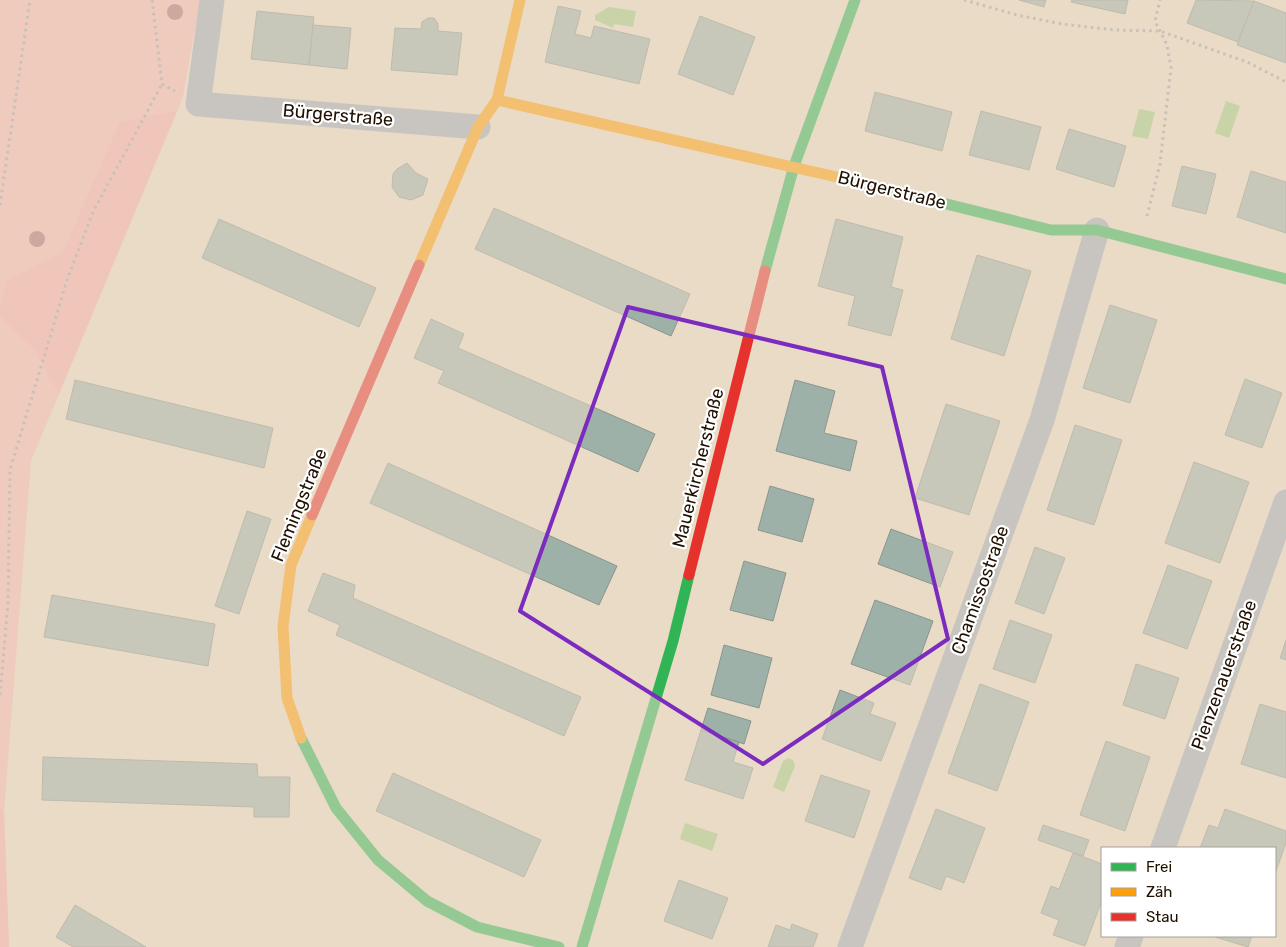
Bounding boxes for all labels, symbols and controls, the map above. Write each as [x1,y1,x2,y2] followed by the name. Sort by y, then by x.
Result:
[282,99,394,131] street label: Bürgerstraße
[836,166,948,214] street label: Bürgerstraße
[668,386,728,550] street label: Mauerkircherstraße
[266,445,332,565] street label: Flemingstraße
[946,523,1014,657] street label: Chamissostraße
[1187,597,1261,753] street label: Pienzenauerstraße
[1101,847,1276,937] legend
[1146,858,1172,876] text: Frei
[1146,883,1172,901] text: Zäh
[1146,908,1179,926] text: Stau

